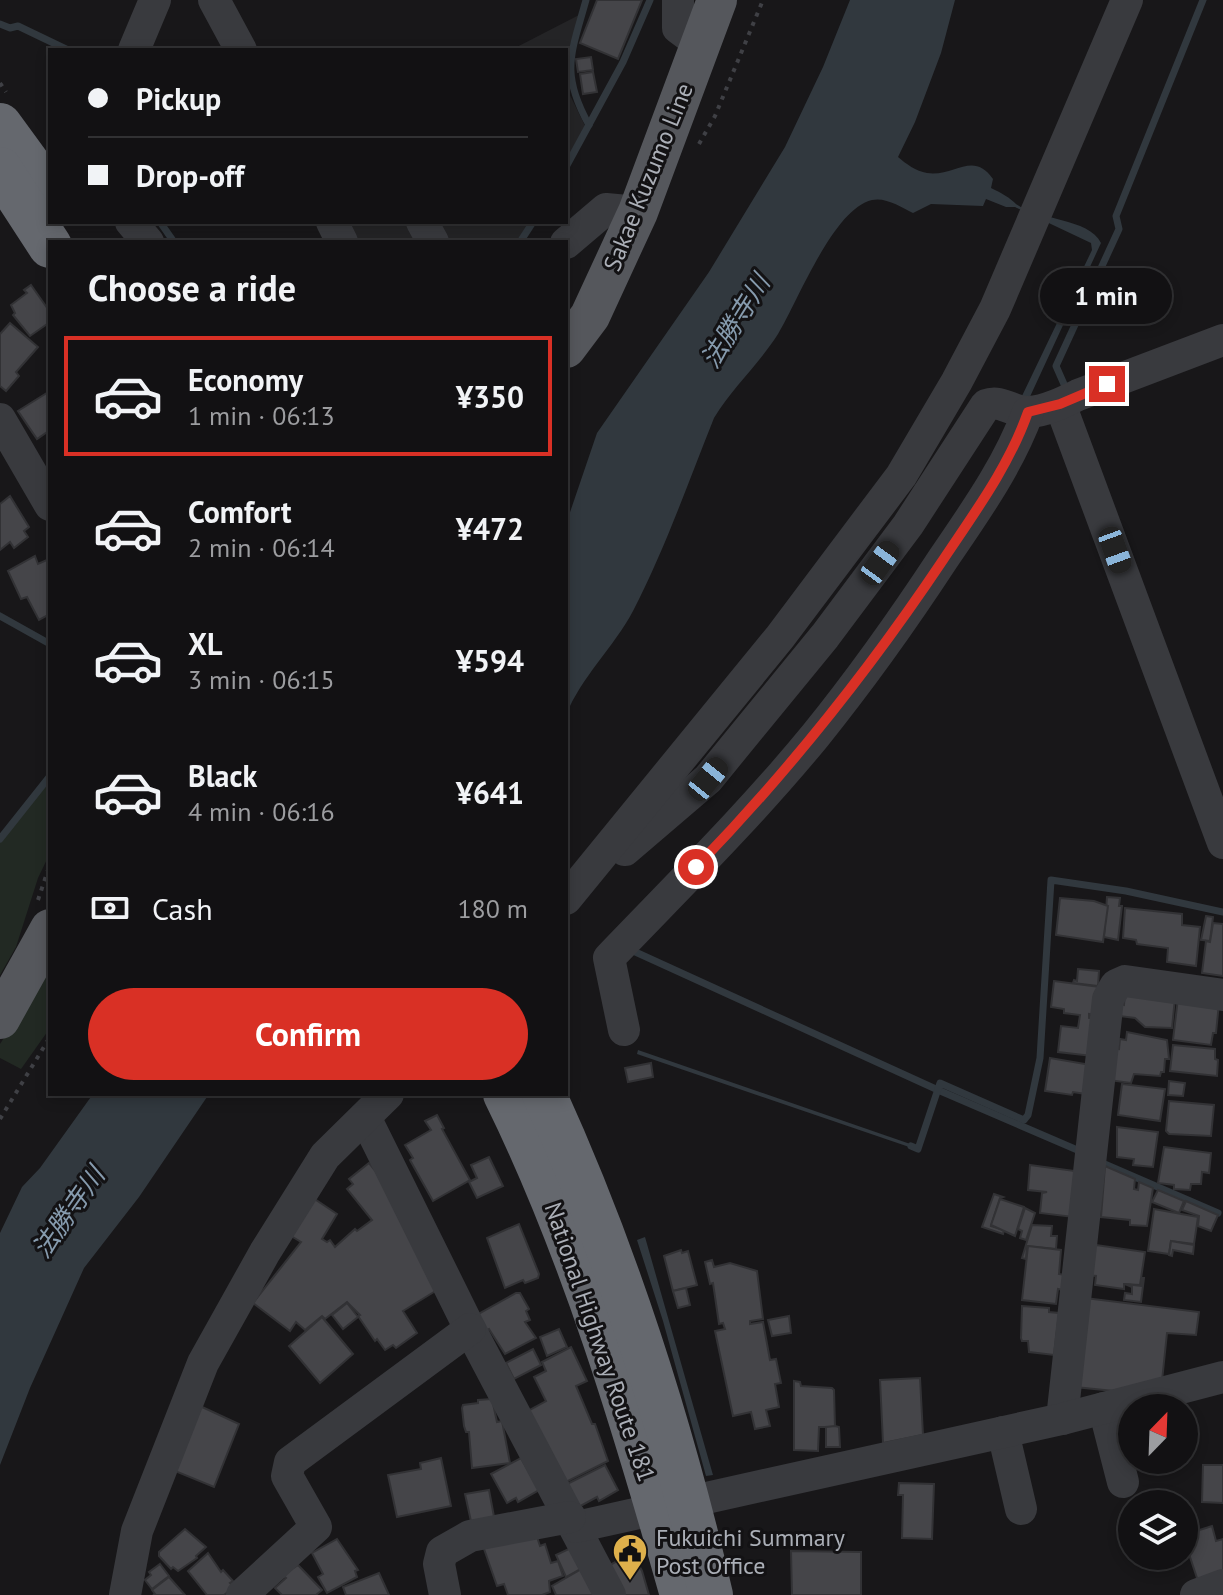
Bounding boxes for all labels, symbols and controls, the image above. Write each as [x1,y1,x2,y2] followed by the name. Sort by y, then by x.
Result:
[596,78,700,276] street label: Sakae Kuzumo Line
[136,79,221,118] text: Pickup
[136,156,244,195] text: Drop-off
[88,264,296,311] text: Choose a ride
[693,266,778,374] water label: 法勝寺川
[1041,268,1173,324] callout: 1 min
[1074,279,1138,312] text: 1 min
[92,360,164,432] icon: car
[188,360,303,399] text: Economy
[1089,366,1125,402] route end
[456,377,524,416] text: ¥350
[188,399,335,432] text: 1 min · 06:13
[92,492,164,564] icon: car
[188,492,291,531] text: Comfort
[456,509,524,548] text: ¥472
[1096,523,1134,577] car
[188,531,335,564] text: 2 min · 06:14
[856,537,904,589] car
[92,624,164,696] icon: car
[188,624,222,663] text: XL
[456,641,524,680] text: ¥594
[188,663,335,696] text: 3 min · 06:15
[684,753,732,805] car
[92,756,164,828] icon: car
[188,756,257,795] text: Black
[456,773,524,812] text: ¥641
[188,795,335,828] text: 4 min · 06:16
[678,849,714,885] route start
[88,886,132,930] icon: cash
[152,889,213,928] text: Cash
[457,892,528,925] text: 180 m
[88,988,528,1080] button: Confirm
[25,1157,113,1264] water label: 法勝寺川
[538,1198,662,1486] street label: National Highway Route 181
[1118,1394,1198,1474] north arrow
[1118,1394,1198,1570] map controls
[1118,1490,1198,1570] button: layers
[656,1522,845,1581] place label: Fukuichi Summary Post Office
[611,1532,649,1582] public building icon: Fukuichi Summary Post Office

